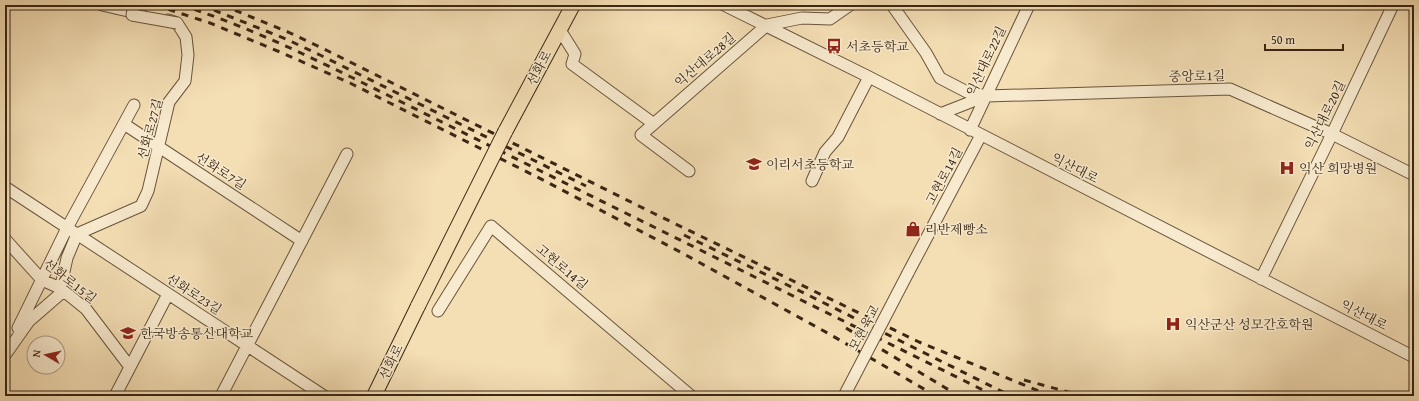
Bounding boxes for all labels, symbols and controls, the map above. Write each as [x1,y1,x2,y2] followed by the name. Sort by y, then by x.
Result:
[961,23,1011,99] street label: 익산대로22길
[1265,26,1343,52] scale bar
[670,28,740,92] street label: 익산대로28길
[1271,31,1295,48] text: 50 m
[825,37,843,55] bus stop icon: 서초등학교
[846,37,909,56] place label: 서초등학교
[522,47,556,89] street label: 선화로
[1169,66,1225,86] street label: 중앙로1길
[1300,77,1350,153] street label: 익산대로20길
[133,96,167,162] street label: 선화로27길
[921,144,967,208] street label: 고현로14길
[192,148,250,194] street label: 선화로7길
[1048,148,1102,188] street label: 익산대로
[745,155,763,173] school or university icon: 이리서초등학교
[766,155,854,174] place label: 이리서초등학교
[1278,159,1296,177] hospital icon: 익산 희망병원
[1299,159,1377,178] place label: 익산 희망병원
[904,220,922,238] shop icon: 리반제빵소
[925,220,988,239] place label: 리반제빵소
[532,240,592,294] street label: 고현로14길
[39,254,101,308] street label: 선화로15길
[163,269,225,319] street label: 선화로23길
[1337,295,1391,335] street label: 익산대로
[844,301,884,355] street label: 모현육교
[1164,315,1182,333] hospital icon: 익산군산 성모간호학원
[1185,315,1313,334] place label: 익산군산 성모간호학원
[119,324,137,342] school or university icon: 한국방송통신대학교
[140,324,253,343] place label: 한국방송통신대학교
[26,335,66,375] north arrow
[374,341,408,383] street label: 선화로
[28,348,45,358] text: N

